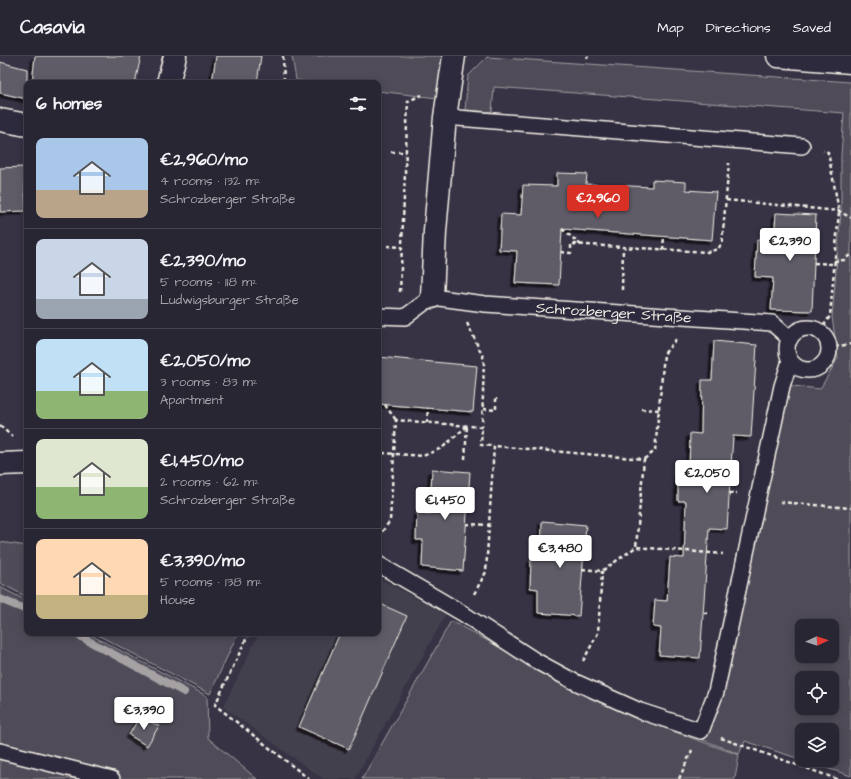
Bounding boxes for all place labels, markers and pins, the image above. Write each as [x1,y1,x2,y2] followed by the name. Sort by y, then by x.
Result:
[565,185,631,219] pin: €2,960
[757,228,823,262] pin: €2,390
[674,460,740,494] pin: €2,050
[412,487,478,521] pin: €1,450
[527,535,593,569] pin: €3,480
[111,697,177,731] pin: €3,390

